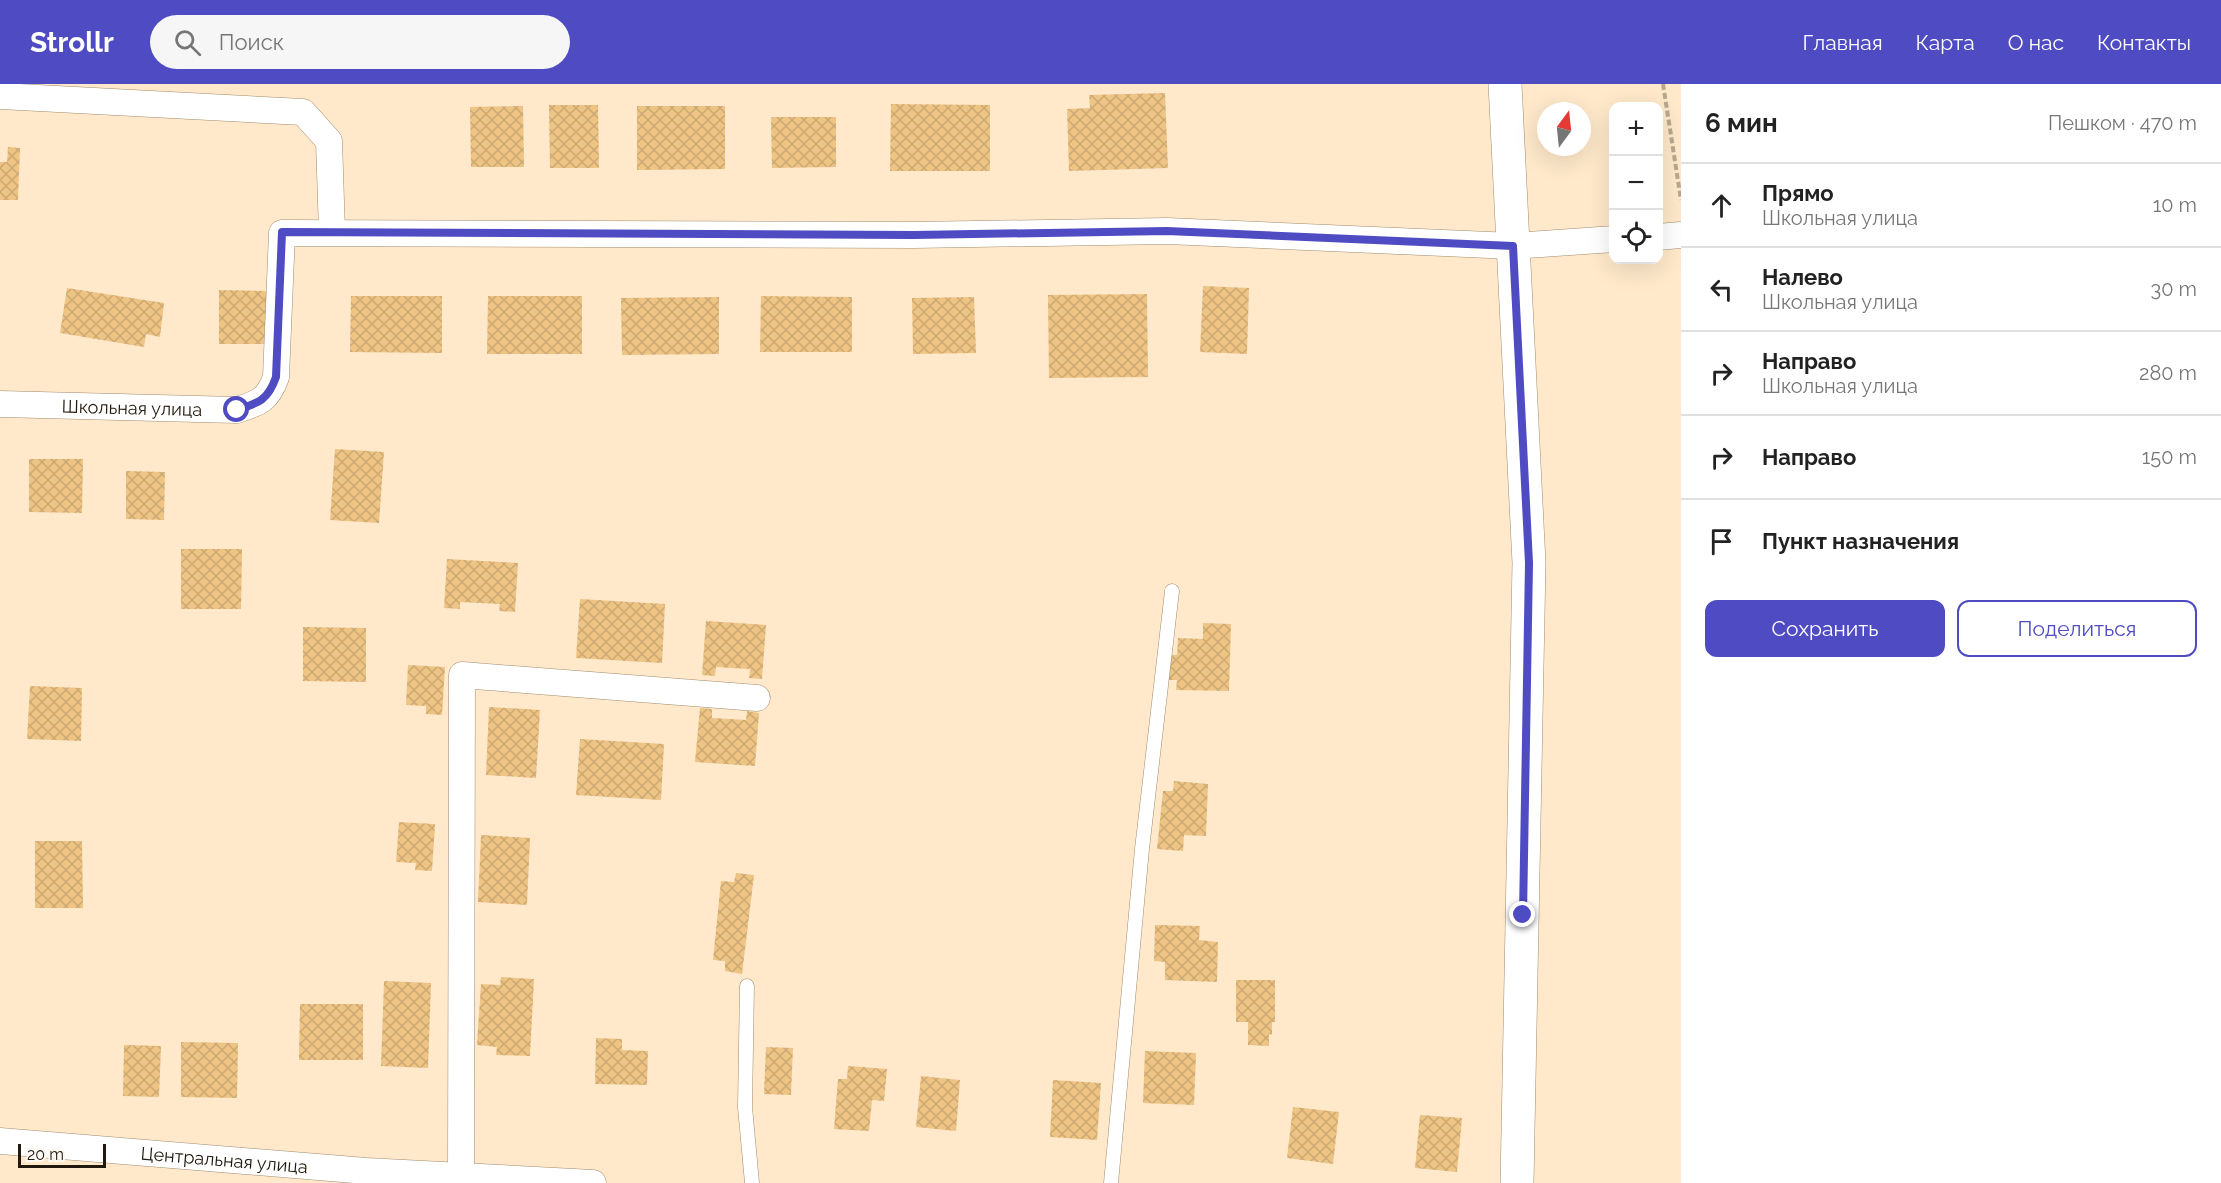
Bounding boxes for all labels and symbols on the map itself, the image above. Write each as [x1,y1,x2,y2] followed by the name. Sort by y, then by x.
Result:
[1537,102,1591,156] north arrow
[61,395,202,420] street label: Школьная улица
[223,396,249,422] route start
[1509,901,1535,927] route end
[18,1141,106,1168] scale bar
[140,1142,309,1177] street label: Центральная улица

